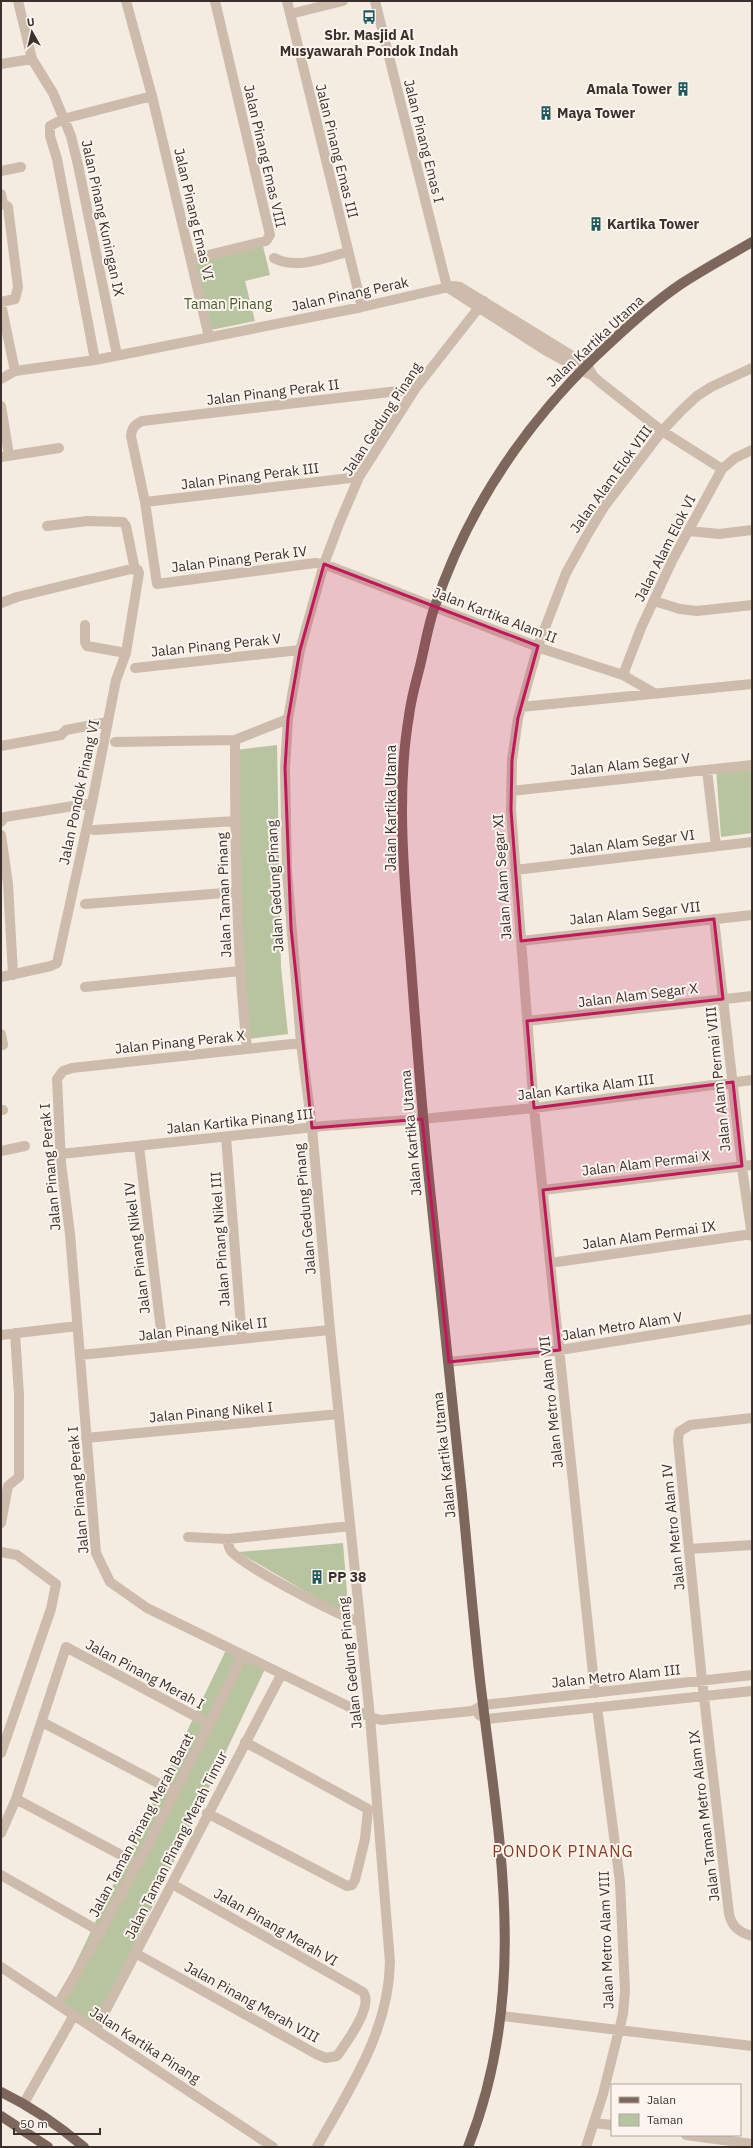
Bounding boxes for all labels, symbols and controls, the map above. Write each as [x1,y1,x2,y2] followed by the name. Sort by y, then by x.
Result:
[361,9,377,25] bus stop icon: Sbr. Masjid Al Musyawarah Pondok Indah
[12,12,52,52] north arrow
[26,15,35,30] text: U
[280,26,458,60] place label: Sbr. Masjid Al Musyawarah Pondok Indah
[400,77,448,205] street label: Jalan Pinang Emas I
[586,80,672,98] place label: Amala Tower
[675,81,691,97] building icon: Amala Tower
[312,82,362,220] street label: Jalan Pinang Emas III
[240,83,290,229] street label: Jalan Pinang Emas VIII
[557,104,635,122] place label: Maya Tower
[538,105,554,121] building icon: Maya Tower
[78,138,128,298] street label: Jalan Pinang Kuningan IX
[170,146,218,282] street label: Jalan Pinang Emas VI
[607,215,700,233] place label: Kartika Tower
[588,216,604,232] building icon: Kartika Tower
[290,273,411,315] street label: Jalan Pinang Perak
[543,291,648,391] street label: Jalan Kartika Utama
[184,295,273,313] park label: Taman Pinang
[338,358,426,479] street label: Jalan Gedung Pinang
[206,375,340,409] street label: Jalan Pinang Perak II
[566,422,656,536] street label: Jalan Alam Elok VIII
[180,459,320,493] street label: Jalan Pinang Perak III
[630,492,700,604] street label: Jalan Alam Elok VI
[170,542,308,576] street label: Jalan Pinang Perak IV
[430,583,560,647] street label: Jalan Kartika Alam II
[150,629,282,661] street label: Jalan Pinang Perak V
[55,718,103,866] street label: Jalan Pondok Pinang VI
[382,744,400,871] street label: Jalan Kartika Utama
[569,749,691,779] street label: Jalan Alam Segar V
[489,813,515,941] street label: Jalan Alam Segar XI
[263,819,287,952] street label: Jalan Gedung Pinang
[568,825,696,859] street label: Jalan Alam Segar VI
[213,831,235,958] street label: Jalan Taman Pinang
[569,897,701,929] street label: Jalan Alam Segar VII
[577,979,699,1011] street label: Jalan Alam Segar X
[701,1006,735,1152] street label: Jalan Alam Permai VIII
[114,1026,246,1058] street label: Jalan Pinang Perak X
[396,1069,425,1197] street label: Jalan Kartika Utama
[517,1070,655,1104] street label: Jalan Kartika Alam III
[35,1102,65,1232] street label: Jalan Pinang Perak I
[166,1104,314,1138] street label: Jalan Kartika Pinang III
[290,1142,320,1276] street label: Jalan Gedung Pinang
[581,1146,712,1180] street label: Jalan Alam Permai X
[206,1171,234,1307] street label: Jalan Pinang Nikel III
[120,1181,154,1315] street label: Jalan Pinang Nikel IV
[581,1217,717,1253] street label: Jalan Alam Permai IX
[561,1308,684,1344] street label: Jalan Metro Alam V
[138,1313,268,1345] street label: Jalan Pinang Nikel II
[535,1335,567,1469] street label: Jalan Metro Alam VII
[428,1391,460,1519] street label: Jalan Kartika Utama
[148,1398,274,1426] street label: Jalan Pinang Nikel I
[63,1425,93,1555] street label: Jalan Pinang Perak I
[657,1462,689,1591] street label: Jalan Metro Alam IV
[328,1568,366,1586] place label: PP 38
[309,1569,325,1585] building icon: PP 38
[334,1596,366,1730] street label: Jalan Gedung Pinang
[83,1635,207,1713] street label: Jalan Pinang Merah I
[550,1660,682,1692] street label: Jalan Metro Alam III
[684,1729,723,1903] street label: Jalan Taman Metro Alam IX
[85,1730,197,1920] street label: Jalan Taman Pinang Merah Barat
[121,1748,231,1942] street label: Jalan Taman Pinang Merah Timur
[492,1841,634,1861] district label: PONDOK PINANG
[595,1871,617,2009] street label: Jalan Metro Alam VIII
[211,1884,341,1970] street label: Jalan Pinang Merah VI
[181,1957,323,2047] street label: Jalan Pinang Merah VIII
[87,2003,204,2088] street label: Jalan Kartika Pinang
[611,2084,741,2136] legend
[647,2092,676,2107] text: Jalan
[14,2110,100,2136] scale bar
[647,2112,683,2127] text: Taman
[20,2116,48,2131] text: 50 m

